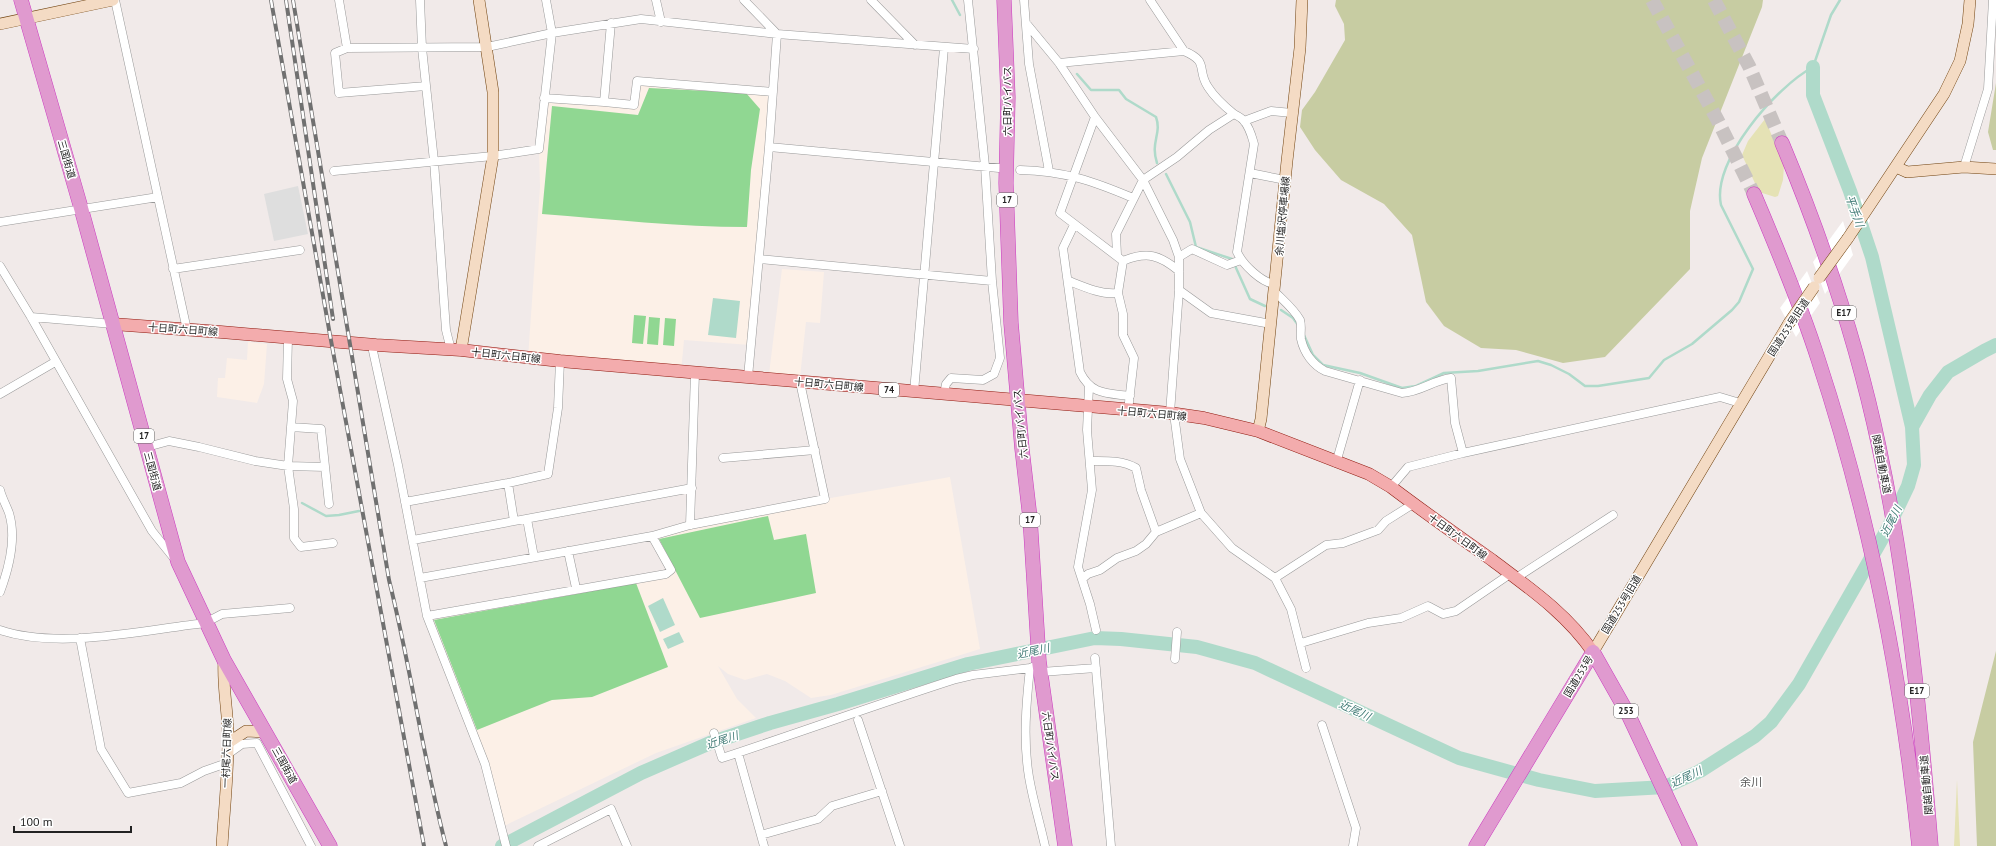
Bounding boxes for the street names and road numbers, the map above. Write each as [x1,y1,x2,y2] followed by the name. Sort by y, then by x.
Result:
[1001,66,1014,136] street label: 六日町バイパス
[55,138,78,180] street label: 三国街道
[1273,176,1292,256] street label: 余川塩沢停車場線
[997,193,1017,207] road number: 17
[1765,296,1812,359] street label: 国道253号旧道
[1832,306,1856,320] road number: E17
[148,321,218,338] street label: 十日町六日町線
[470,345,541,366] street label: 十日町六日町線
[794,375,864,394] street label: 十日町六日町線
[879,383,899,397] road number: 74
[1010,389,1031,459] street label: 六日町バイパス
[1117,404,1187,423] street label: 十日町六日町線
[134,429,154,443] road number: 17
[1869,433,1894,495] street label: 関越自動車道
[141,450,164,492] street label: 三国街道
[1426,511,1490,562] street label: 十日町六日町線
[1020,513,1040,527] road number: 17
[1599,572,1644,636] street label: 国道253号旧道
[1561,653,1596,699] street label: 国道253号
[1905,684,1929,698] road number: E17
[1614,704,1638,718] road number: 253
[1039,711,1062,782] street label: 六日町バイパス
[219,718,234,788] street label: 一村尾六日町線
[269,745,300,786] street label: 三国街道
[1917,755,1936,815] street label: 関越自動車道

